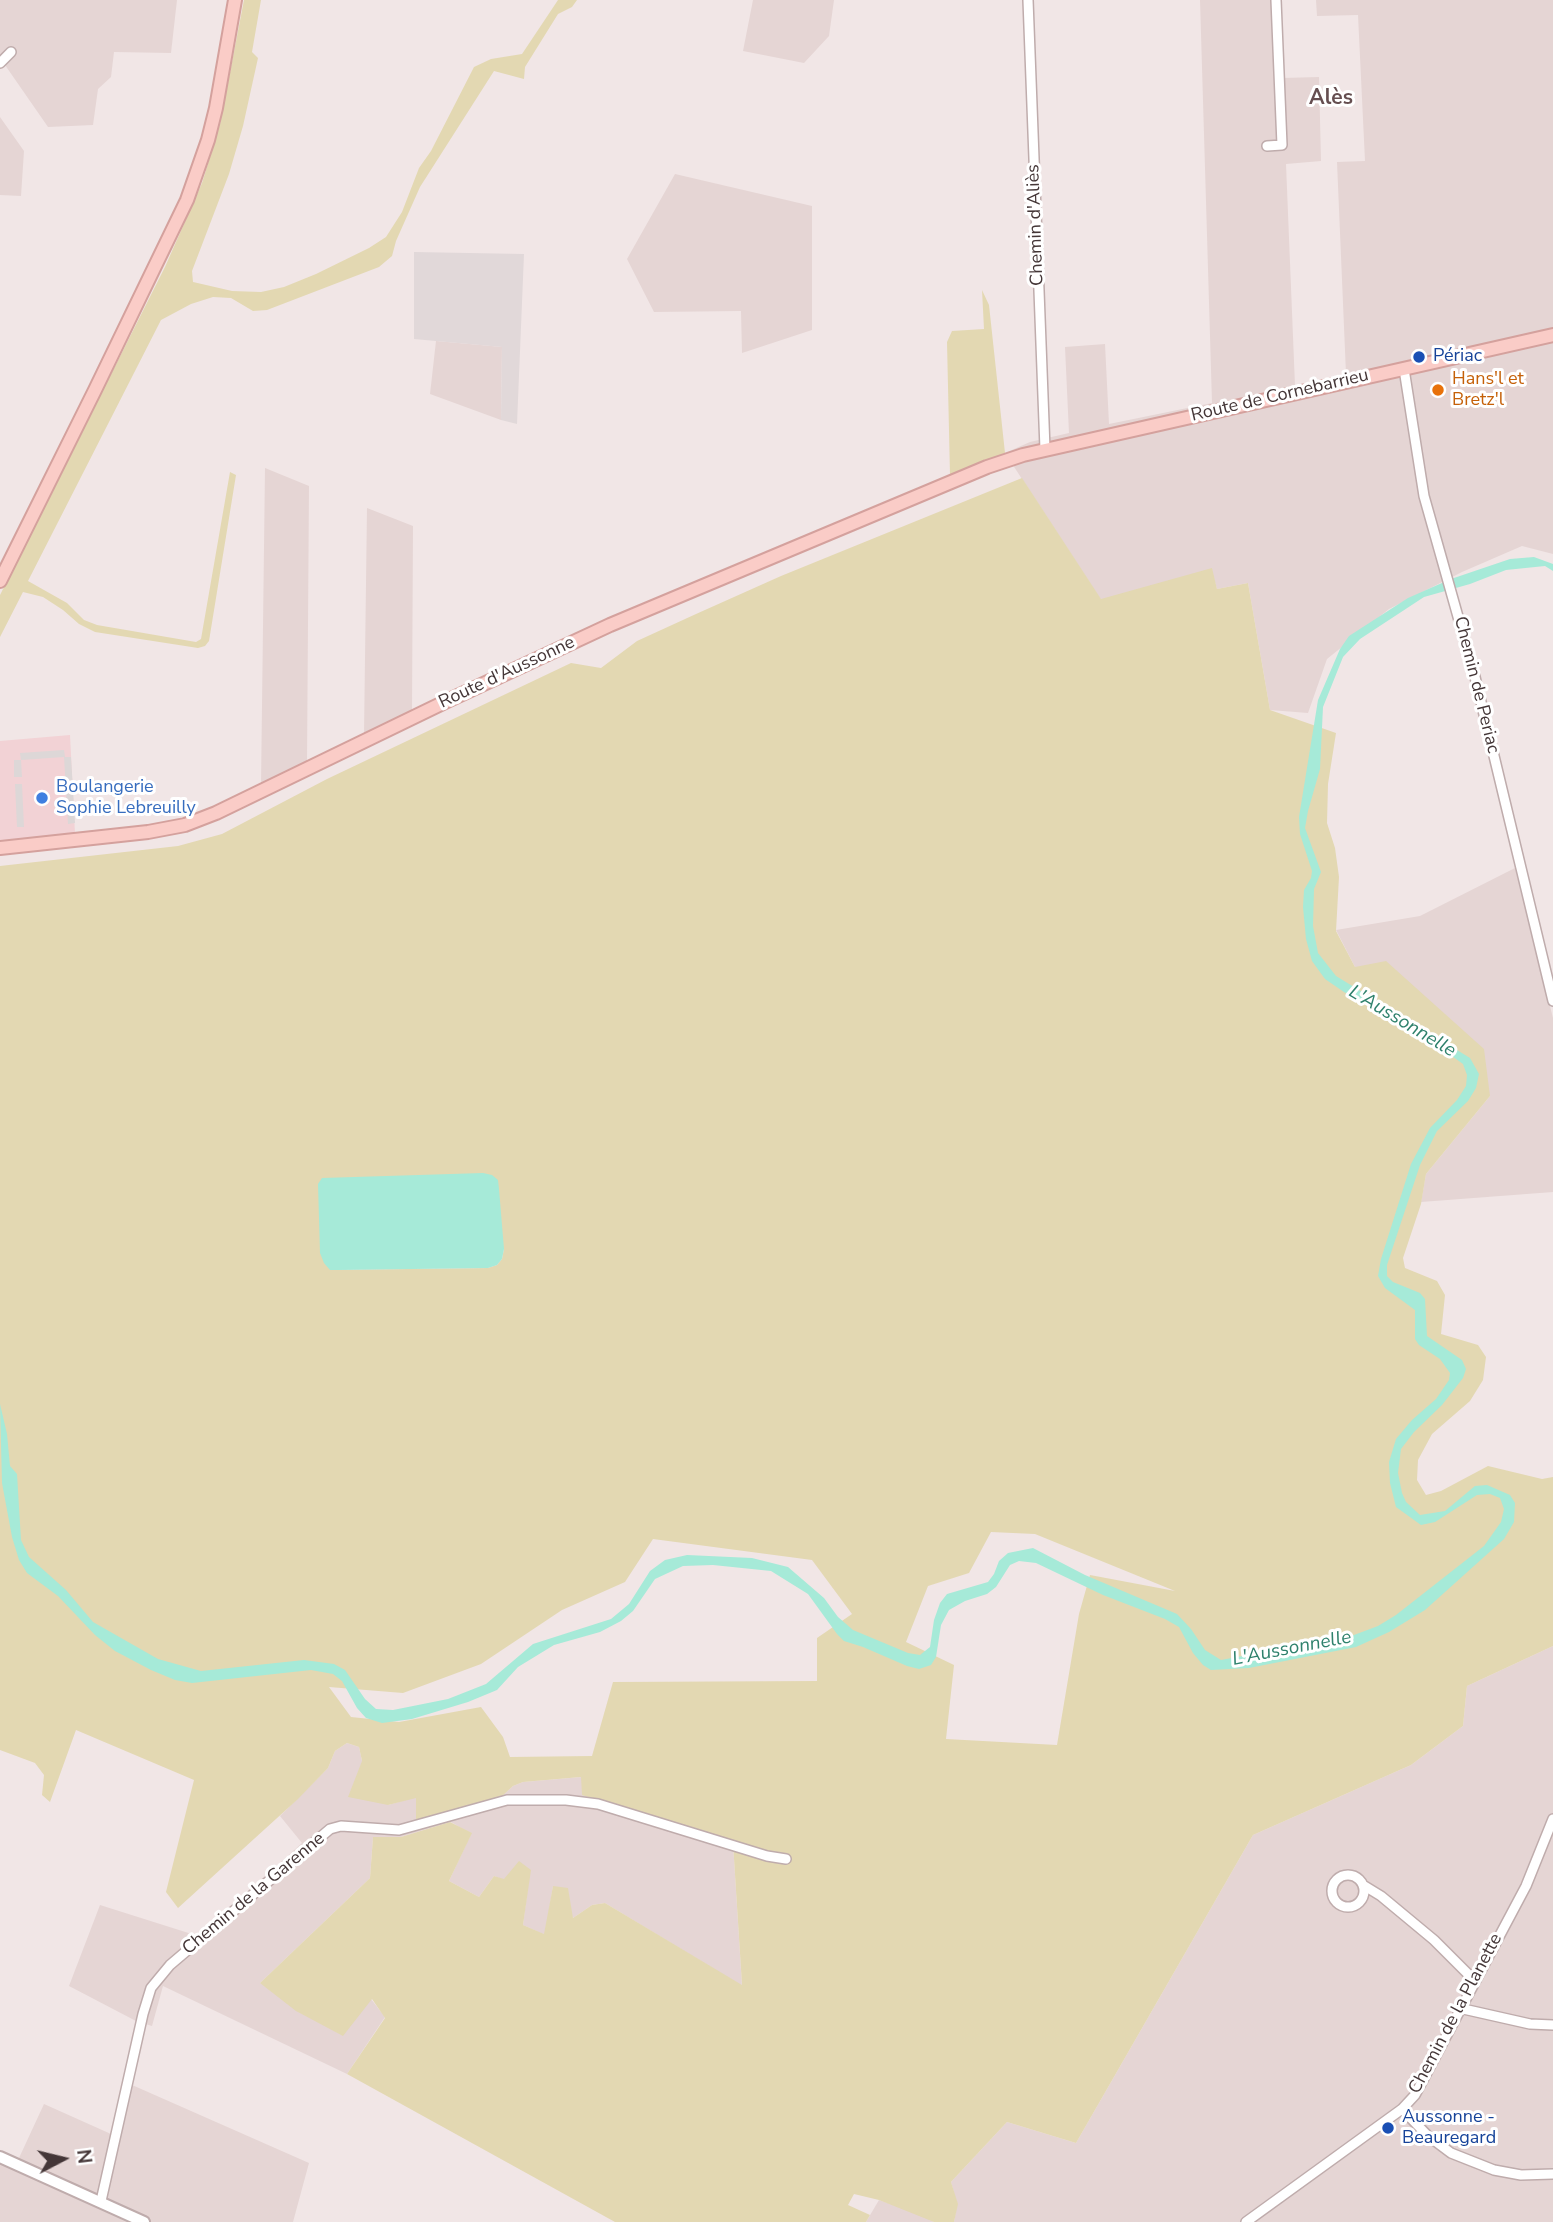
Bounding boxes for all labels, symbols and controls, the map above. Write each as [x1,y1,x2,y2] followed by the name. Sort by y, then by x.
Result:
[1309,86,1353,112] district label: Alès
[1023,164,1049,286] street label: Chemin d'Aliès
[1433,346,1482,368] place label: Périac
[1411,349,1427,365] marker: Périac
[1189,365,1371,427] street label: Route de Cornebarrieu
[1452,369,1524,412] place label: Hans'l et Bretz'l
[1430,382,1446,398] marker: Hans'l et Bretz'l
[1449,614,1503,756] street label: Chemin de Periac
[436,632,578,714] street label: Route d'Aussonne
[56,777,196,820] place label: Boulangerie Sophie Lebreuilly
[34,790,50,806] marker: Boulangerie Sophie Lebreuilly
[1344,981,1460,1063] water label: L'Aussonnelle
[1231,1626,1353,1672] water label: L'Aussonnelle
[178,1828,330,1960] street label: Chemin de la Garenne
[1405,1930,1507,2098] street label: Chemin de la Planette
[1402,2107,1496,2150] place label: Aussonne - Beauregard
[1380,2120,1396,2136] marker: Aussonne - Beauregard
[28,2124,98,2194] north arrow
[70,2148,98,2165] text: N

